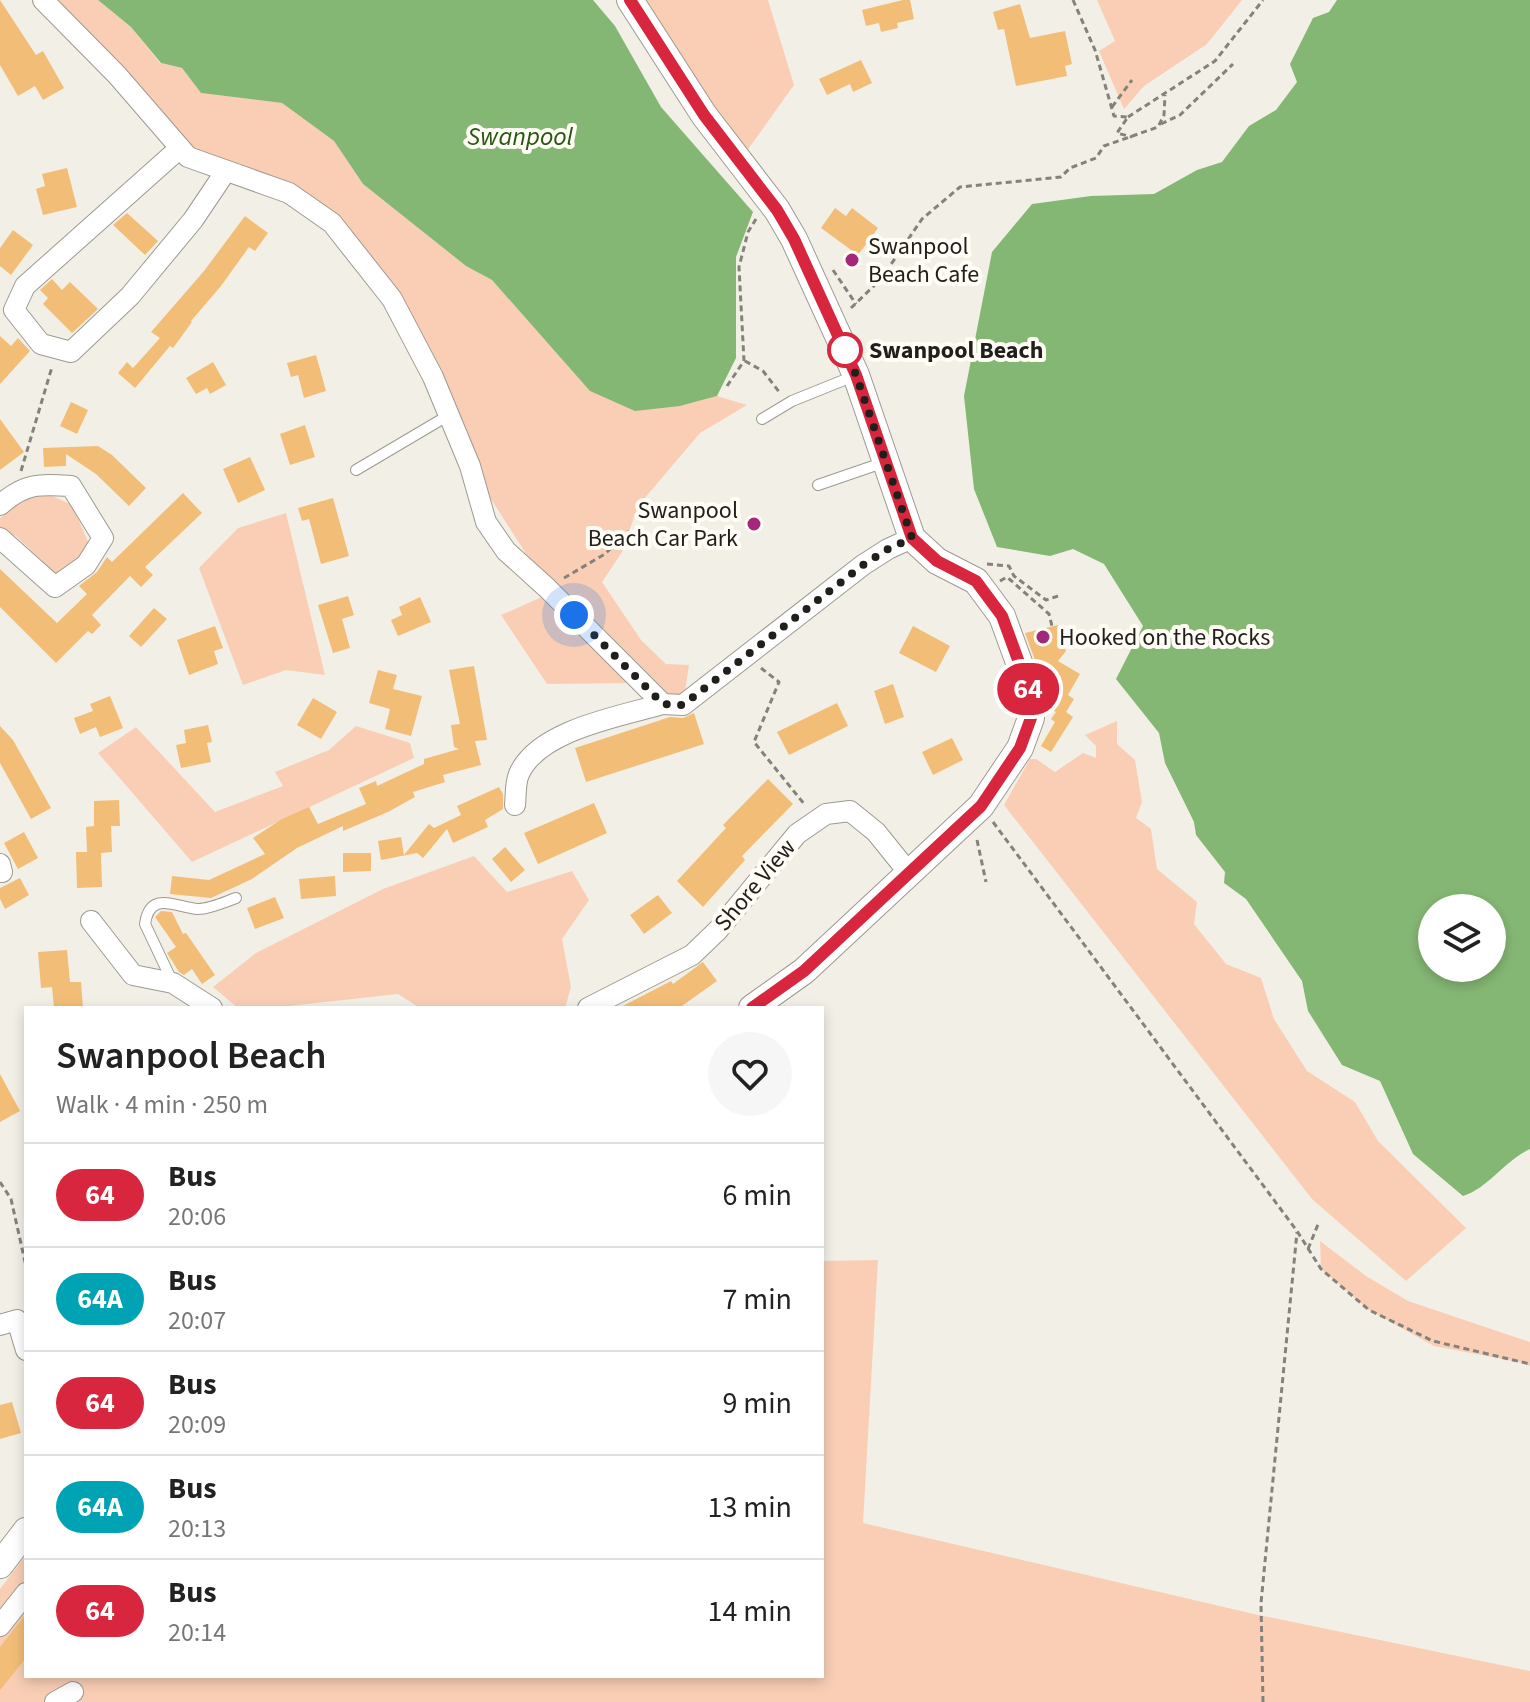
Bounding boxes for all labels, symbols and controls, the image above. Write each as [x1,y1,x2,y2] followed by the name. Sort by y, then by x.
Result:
[467,118,574,155] water label: Swanpool
[868,229,979,292] place label: Swanpool Beach Cafe
[843,251,861,269] marker: Swanpool Beach Cafe
[828,333,862,367] marker: Swanpool Beach
[869,333,1043,368] place label: Swanpool Beach
[588,493,738,556] place label: Swanpool Beach Car Park
[745,515,763,533] marker: Swanpool Beach Car Park
[554,595,594,635] your location
[1059,620,1270,655] place label: Hooked on the Rocks
[1034,628,1052,646] marker: Hooked on the Rocks
[992,663,1064,715] line badge: 64
[1013,669,1043,709] text: 64
[706,831,804,939] street label: Shore View
[1418,894,1506,982] map controls
[1418,894,1506,982] button: layers
[56,1029,327,1083] text: Swanpool Beach
[708,1032,792,1116] button: heart
[56,1086,268,1123] text: Walk · 4 min · 250 m
[168,1155,216,1198] text: Bus
[722,1174,792,1217] text: 6 min
[85,1175,115,1215] text: 64
[168,1198,226,1235] text: 20:06
[168,1259,216,1302] text: Bus
[722,1278,792,1321] text: 7 min
[77,1279,123,1319] text: 64A
[168,1302,226,1339] text: 20:07
[168,1363,216,1406] text: Bus
[722,1382,792,1425] text: 9 min
[85,1383,115,1423] text: 64
[168,1406,226,1443] text: 20:09
[168,1467,216,1510] text: Bus
[708,1486,792,1529] text: 13 min
[77,1487,123,1527] text: 64A
[168,1510,226,1547] text: 20:13
[168,1571,216,1614] text: Bus
[708,1590,792,1633] text: 14 min
[85,1591,115,1631] text: 64
[168,1614,226,1651] text: 20:14

